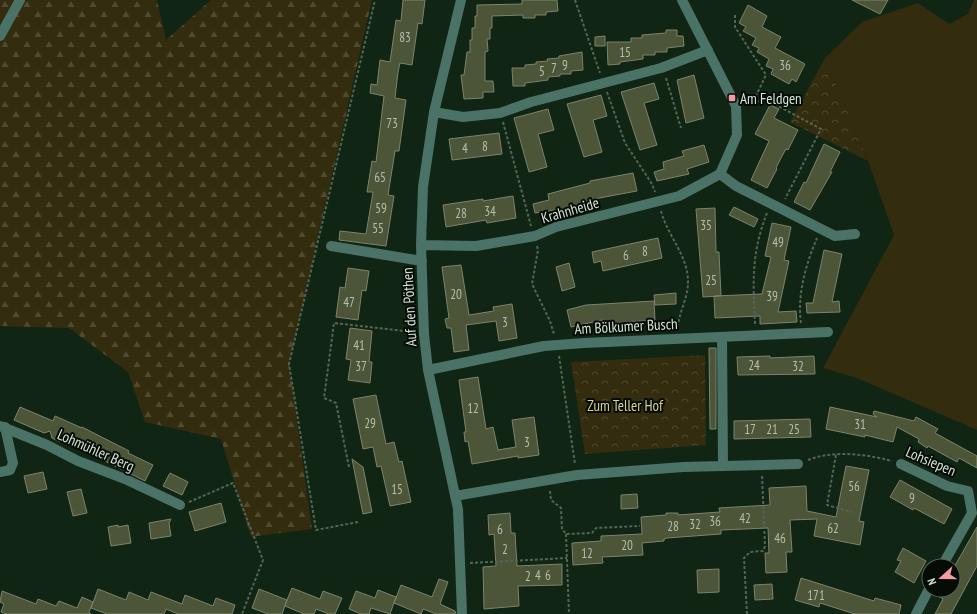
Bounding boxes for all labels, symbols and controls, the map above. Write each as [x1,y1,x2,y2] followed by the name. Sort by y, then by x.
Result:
[399,29,411,46] house number: 83
[619,44,631,61] house number: 15
[562,57,568,74] house number: 9
[779,57,791,74] house number: 36
[551,60,557,77] house number: 7
[539,63,545,80] house number: 5
[740,89,802,108] place label: Am Feldgen
[727,93,737,103] marker: Am Feldgen
[386,115,398,132] house number: 73
[482,138,488,155] house number: 8
[462,140,468,157] house number: 4
[374,169,386,186] house number: 65
[539,193,601,227] street label: Krahnheide
[375,200,387,217] house number: 59
[484,203,496,220] house number: 34
[455,205,467,222] house number: 28
[700,217,712,234] house number: 35
[372,220,384,237] house number: 55
[772,234,784,251] house number: 49
[642,243,648,260] house number: 8
[623,247,629,264] house number: 6
[397,267,421,347] street label: Auf den Pöthen
[705,272,717,289] house number: 25
[450,286,462,303] house number: 20
[766,288,778,305] house number: 39
[343,294,355,311] house number: 47
[502,314,508,331] house number: 3
[574,314,678,338] street label: Am Bölkumer Busch
[353,337,365,354] house number: 41
[748,357,760,374] house number: 24
[355,358,367,375] house number: 37
[792,358,804,375] house number: 32
[587,396,664,415] park label: Zum Teller Hof
[467,400,479,417] house number: 12
[364,415,376,432] house number: 29
[854,416,866,433] house number: 31
[744,421,756,438] house number: 17
[766,421,778,438] house number: 21
[788,421,800,438] house number: 25
[55,425,137,475] street label: Lohmühler Berg
[524,434,530,451] house number: 3
[903,442,959,480] street label: Lohsiepen
[848,478,860,495] house number: 56
[391,481,403,498] house number: 15
[909,490,915,507] house number: 9
[739,510,751,527] house number: 42
[709,513,721,530] house number: 36
[689,516,701,533] house number: 32
[667,518,679,535] house number: 28
[827,520,839,537] house number: 62
[497,521,503,538] house number: 6
[774,530,786,547] house number: 46
[621,537,633,554] house number: 20
[502,541,508,558] house number: 2
[581,545,593,562] house number: 12
[921,558,961,598] north arrow
[535,567,541,584] house number: 4
[545,567,551,584] house number: 6
[525,568,531,585] house number: 2
[924,576,939,587] text: N
[807,587,825,604] house number: 171

